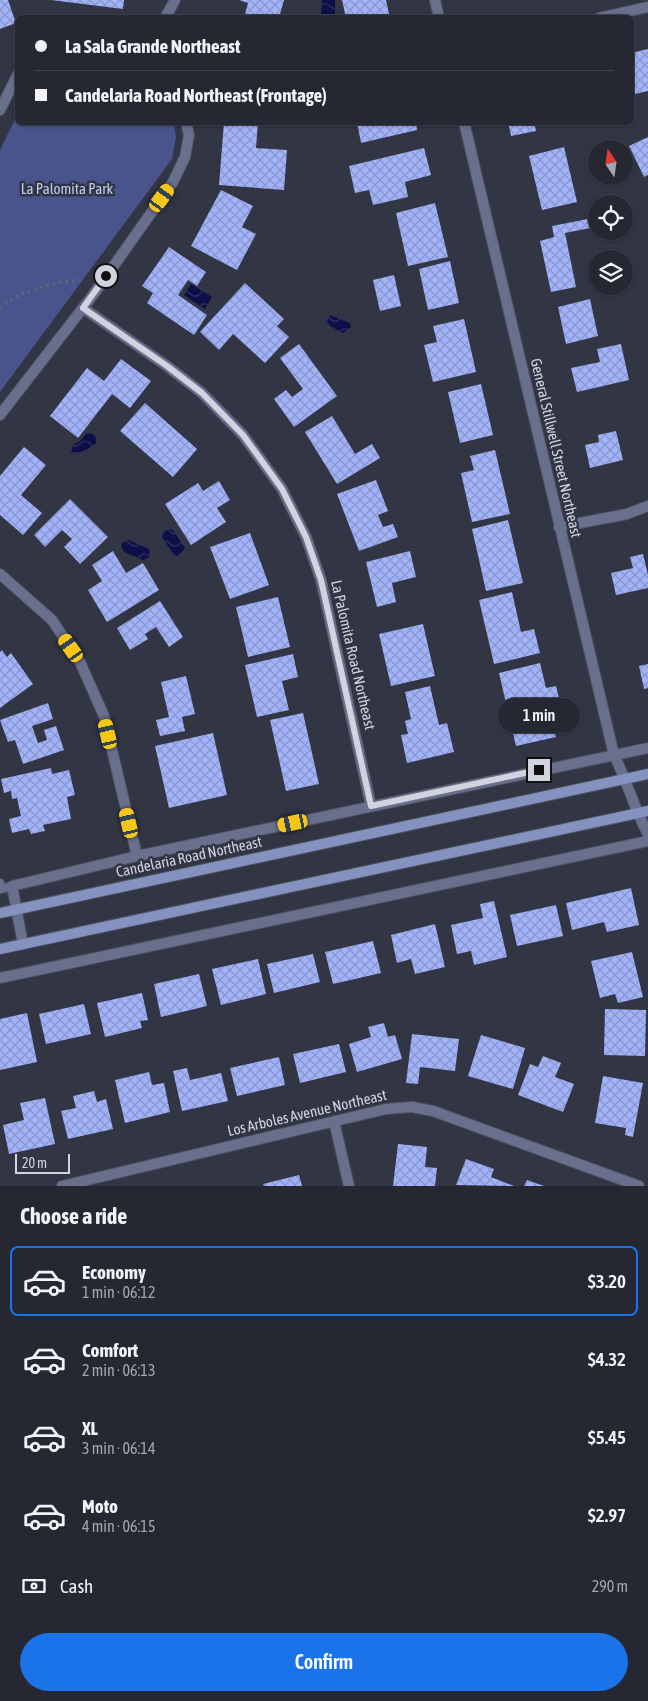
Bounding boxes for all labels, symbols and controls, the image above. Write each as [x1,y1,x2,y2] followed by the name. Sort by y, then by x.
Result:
[65,35,241,57] text: La Sala Grande Northeast
[65,84,327,106] text: Candelaria Road Northeast (Frontage)
[588,140,632,185] north arrow
[588,140,633,295] map controls
[21,180,114,197] park label: La Palomita Park
[147,181,176,215] car
[588,195,633,240] button: locate
[588,250,633,295] button: layers
[95,265,117,287] route start
[528,357,585,539] street label: General Stillwell Street Northeast
[328,578,379,731] street label: La Palomita Road Northeast
[56,631,85,665] car
[498,698,580,732] callout: 1 min
[523,706,555,724] text: 1 min
[97,718,118,750] car
[528,759,550,781] route end
[118,807,139,839] car
[276,813,309,833] car
[114,833,263,880] street label: Candelaria Road Northeast
[226,1086,388,1139] street label: Los Arboles Avenue Northeast
[15,1151,70,1174] scale bar
[22,1155,47,1171] text: 20 m
[20,1203,127,1229] text: Choose a ride
[22,1259,67,1304] icon: car
[82,1261,146,1283] text: Economy
[588,1270,626,1292] text: $3.20
[82,1283,155,1301] text: 1 min · 06:12
[22,1337,67,1382] icon: car
[82,1339,138,1361] text: Comfort
[588,1348,626,1370] text: $4.32
[82,1361,155,1379] text: 2 min · 06:13
[22,1415,67,1460] icon: car
[82,1417,98,1439] text: XL
[588,1426,626,1448] text: $5.45
[82,1439,155,1457] text: 3 min · 06:14
[22,1493,67,1538] icon: car
[82,1495,118,1517] text: Moto
[588,1504,626,1526] text: $2.97
[82,1517,155,1535] text: 4 min · 06:15
[20,1572,48,1600] icon: cash
[60,1575,93,1597] text: Cash
[592,1577,628,1595] text: 290 m
[20,1633,628,1691] button: Confirm

